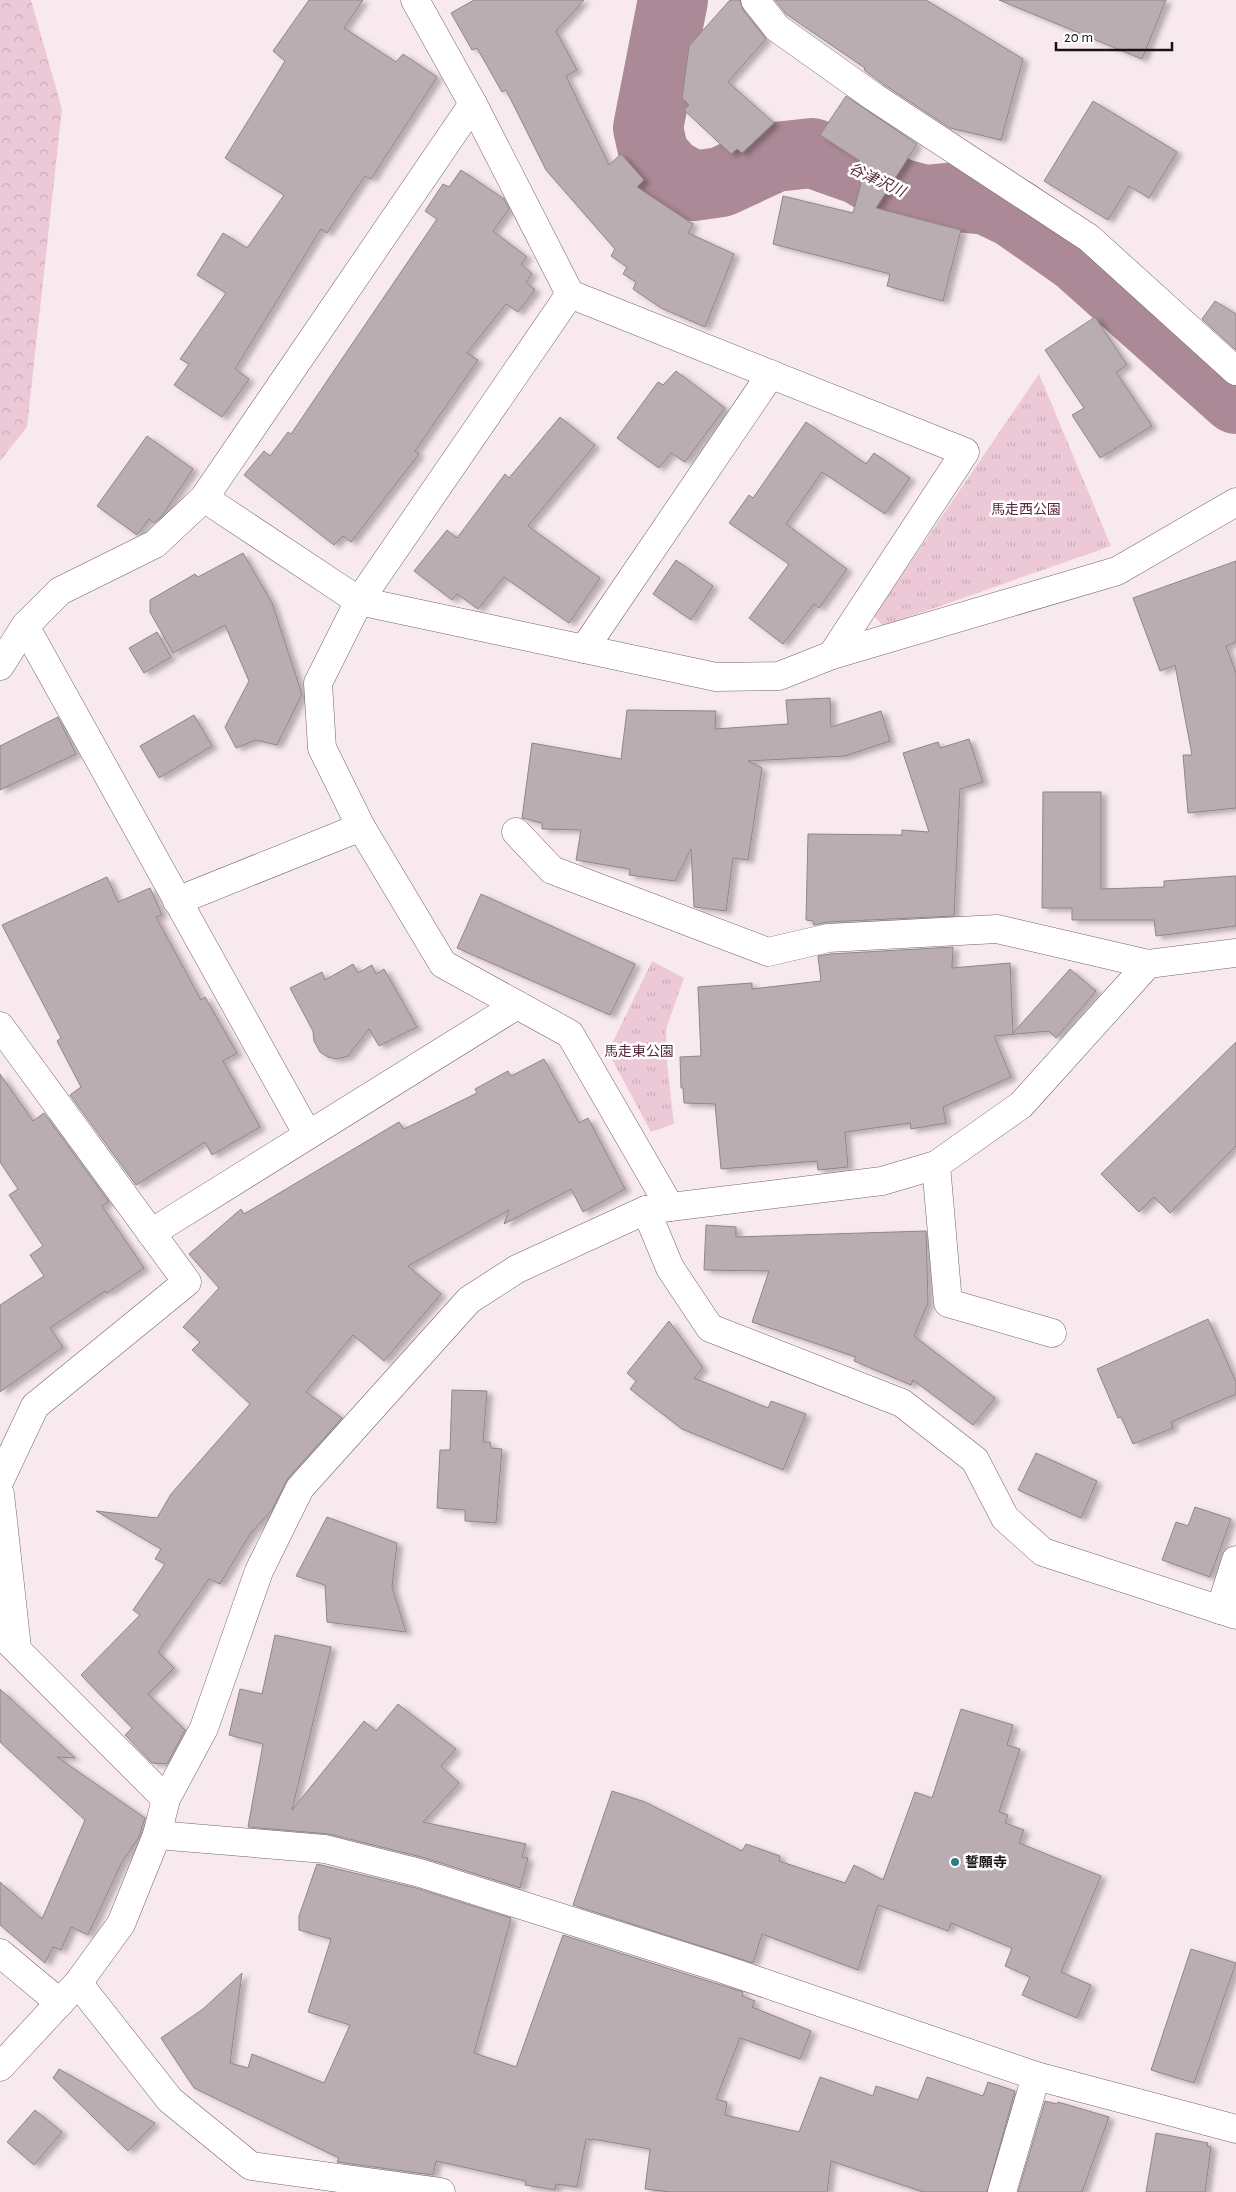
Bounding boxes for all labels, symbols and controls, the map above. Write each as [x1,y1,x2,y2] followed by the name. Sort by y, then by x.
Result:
[1056,20,1172,52] scale bar
[1064,30,1093,45] text: 20 m
[846,160,909,201] water label: 谷津沢川
[991,502,1061,517] park label: 馬走西公園
[604,1044,674,1059] park label: 馬走東公園
[965,1855,1007,1870] place label: 誓願寺
[949,1856,961,1868] marker: 誓願寺

